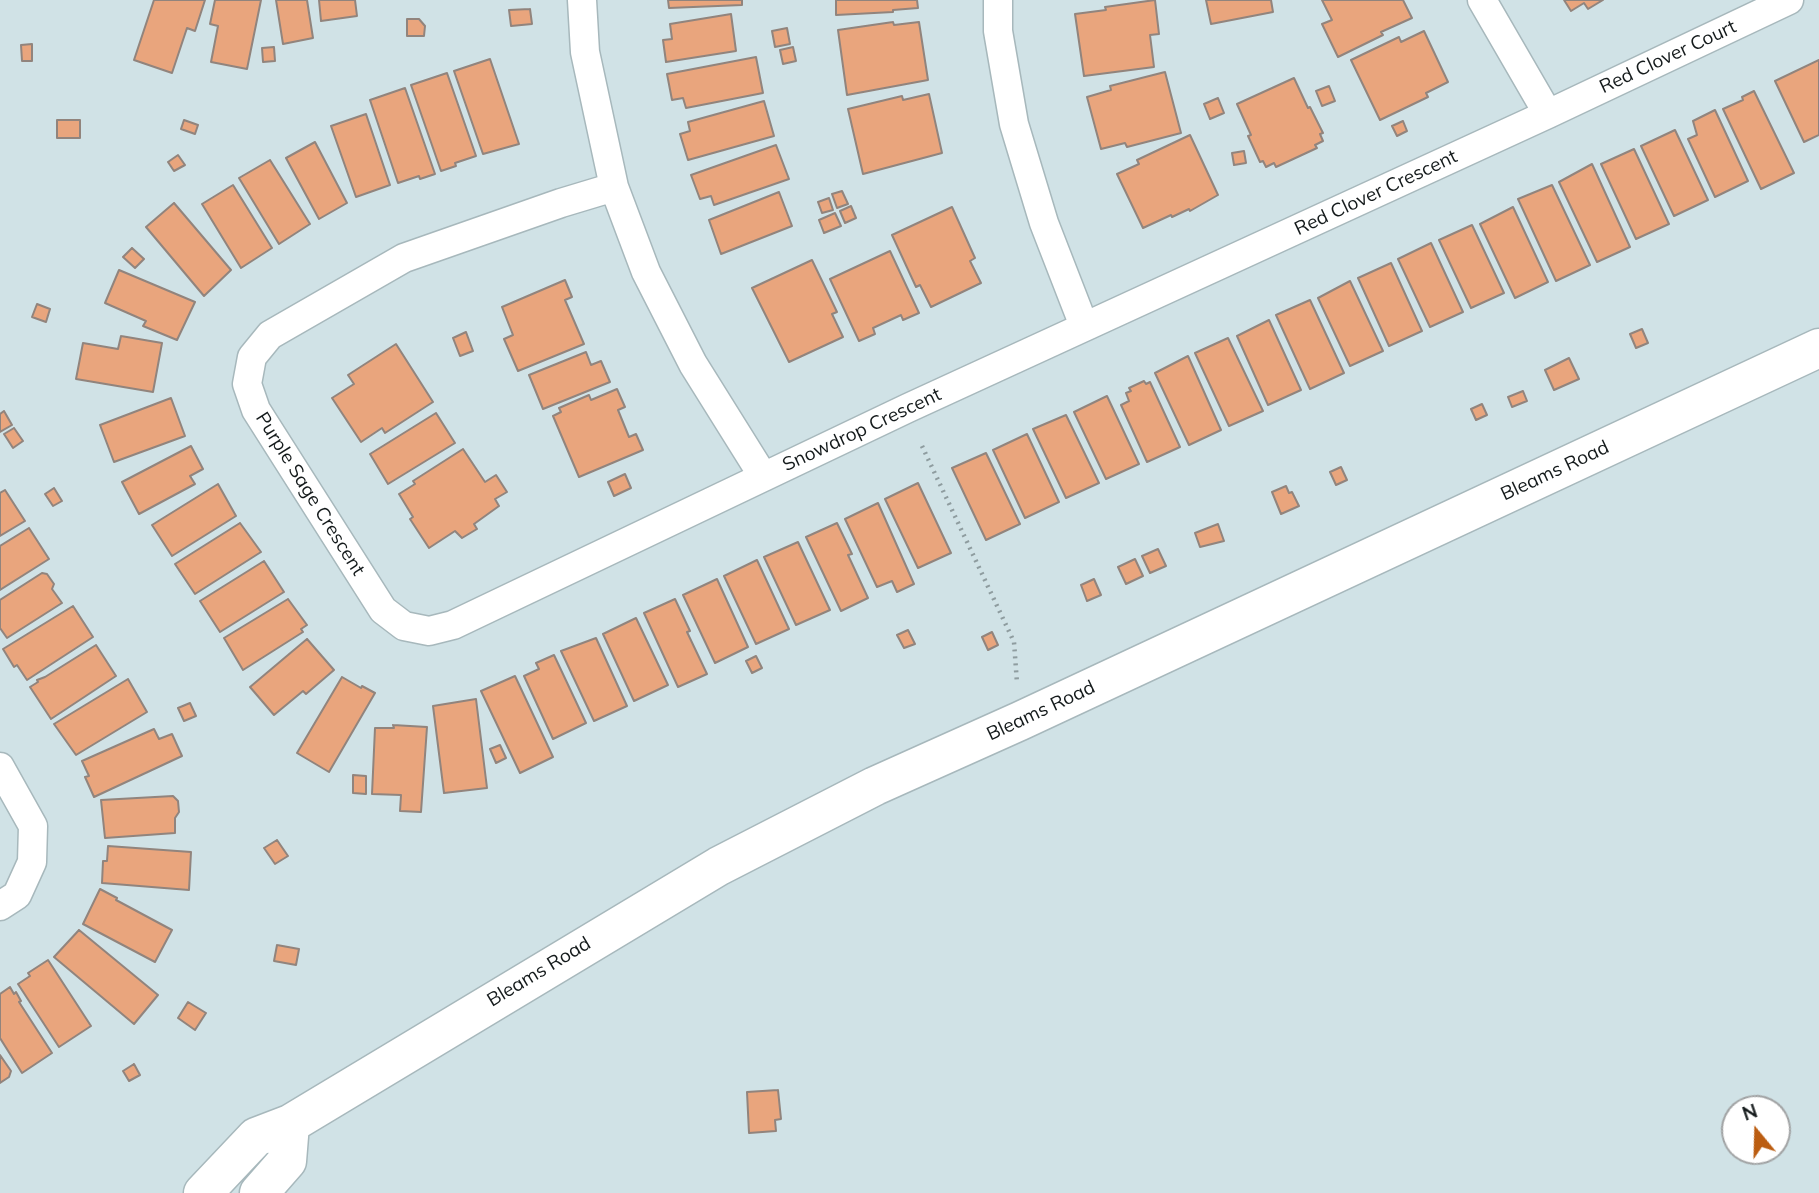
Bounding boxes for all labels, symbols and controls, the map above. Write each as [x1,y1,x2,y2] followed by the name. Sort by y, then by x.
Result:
[1596,15,1740,99] street label: Red Clover Court
[1291,145,1461,241] street label: Red Clover Crescent
[779,383,945,477] street label: Snowdrop Crescent
[250,408,370,580] street label: Purple Sage Crescent
[1497,436,1613,506] street label: Bleams Road
[983,676,1099,746] street label: Bleams Road
[483,932,595,1012] street label: Bleams Road
[1721,1095,1791,1165] north arrow
[1739,1098,1761,1126] text: N

